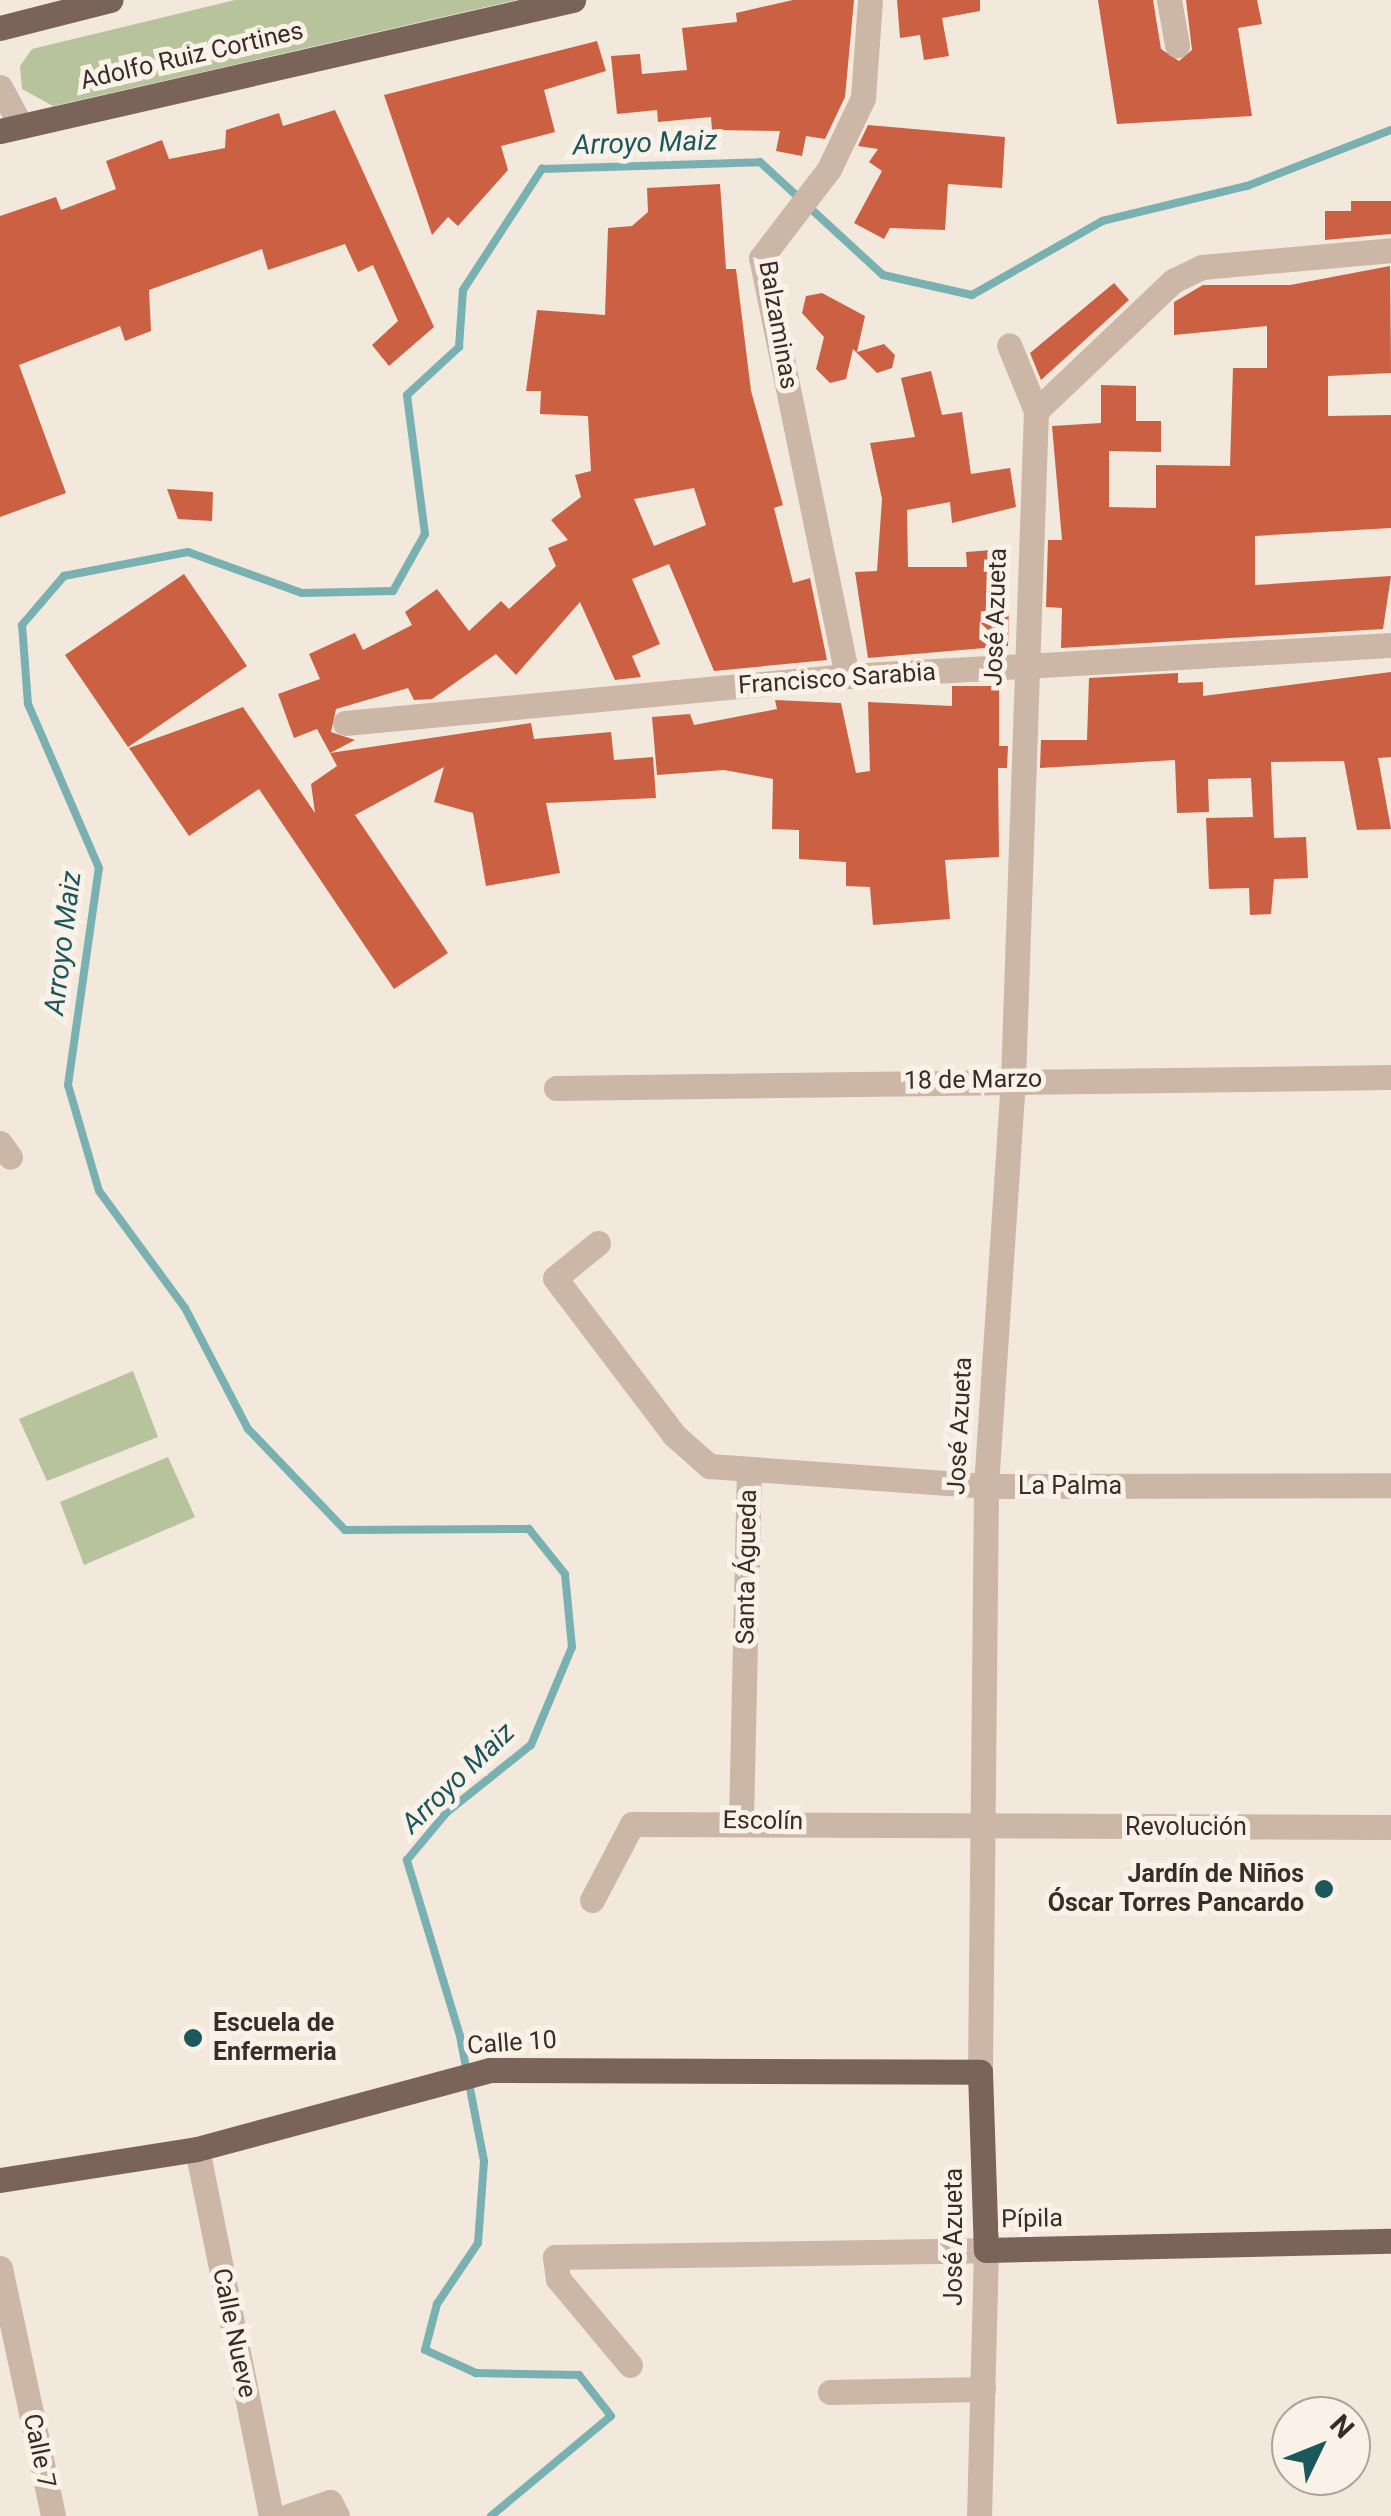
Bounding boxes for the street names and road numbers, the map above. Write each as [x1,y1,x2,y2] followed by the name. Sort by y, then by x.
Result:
[78,16,306,96] street label: Adolfo Ruiz Cortines
[752,259,804,391] street label: Balzaminas
[979,547,1013,687] street label: José Azueta
[737,657,937,701] street label: Francisco Sarabia
[904,1064,1042,1096] street label: 18 de Marzo
[941,1356,979,1496] street label: José Azueta
[1018,1471,1122,1501] street label: La Palma
[731,1489,763,1645] street label: Santa Águeda
[722,1805,804,1837] street label: Escolín
[1125,1812,1247,1842] street label: Revolución
[466,2025,558,2061] street label: Calle 10
[939,2168,969,2306] street label: José Azueta
[1001,2203,1063,2235] street label: Pípila
[206,2266,262,2400] street label: Calle Nueve
[16,2411,62,2491] street label: Calle 7

